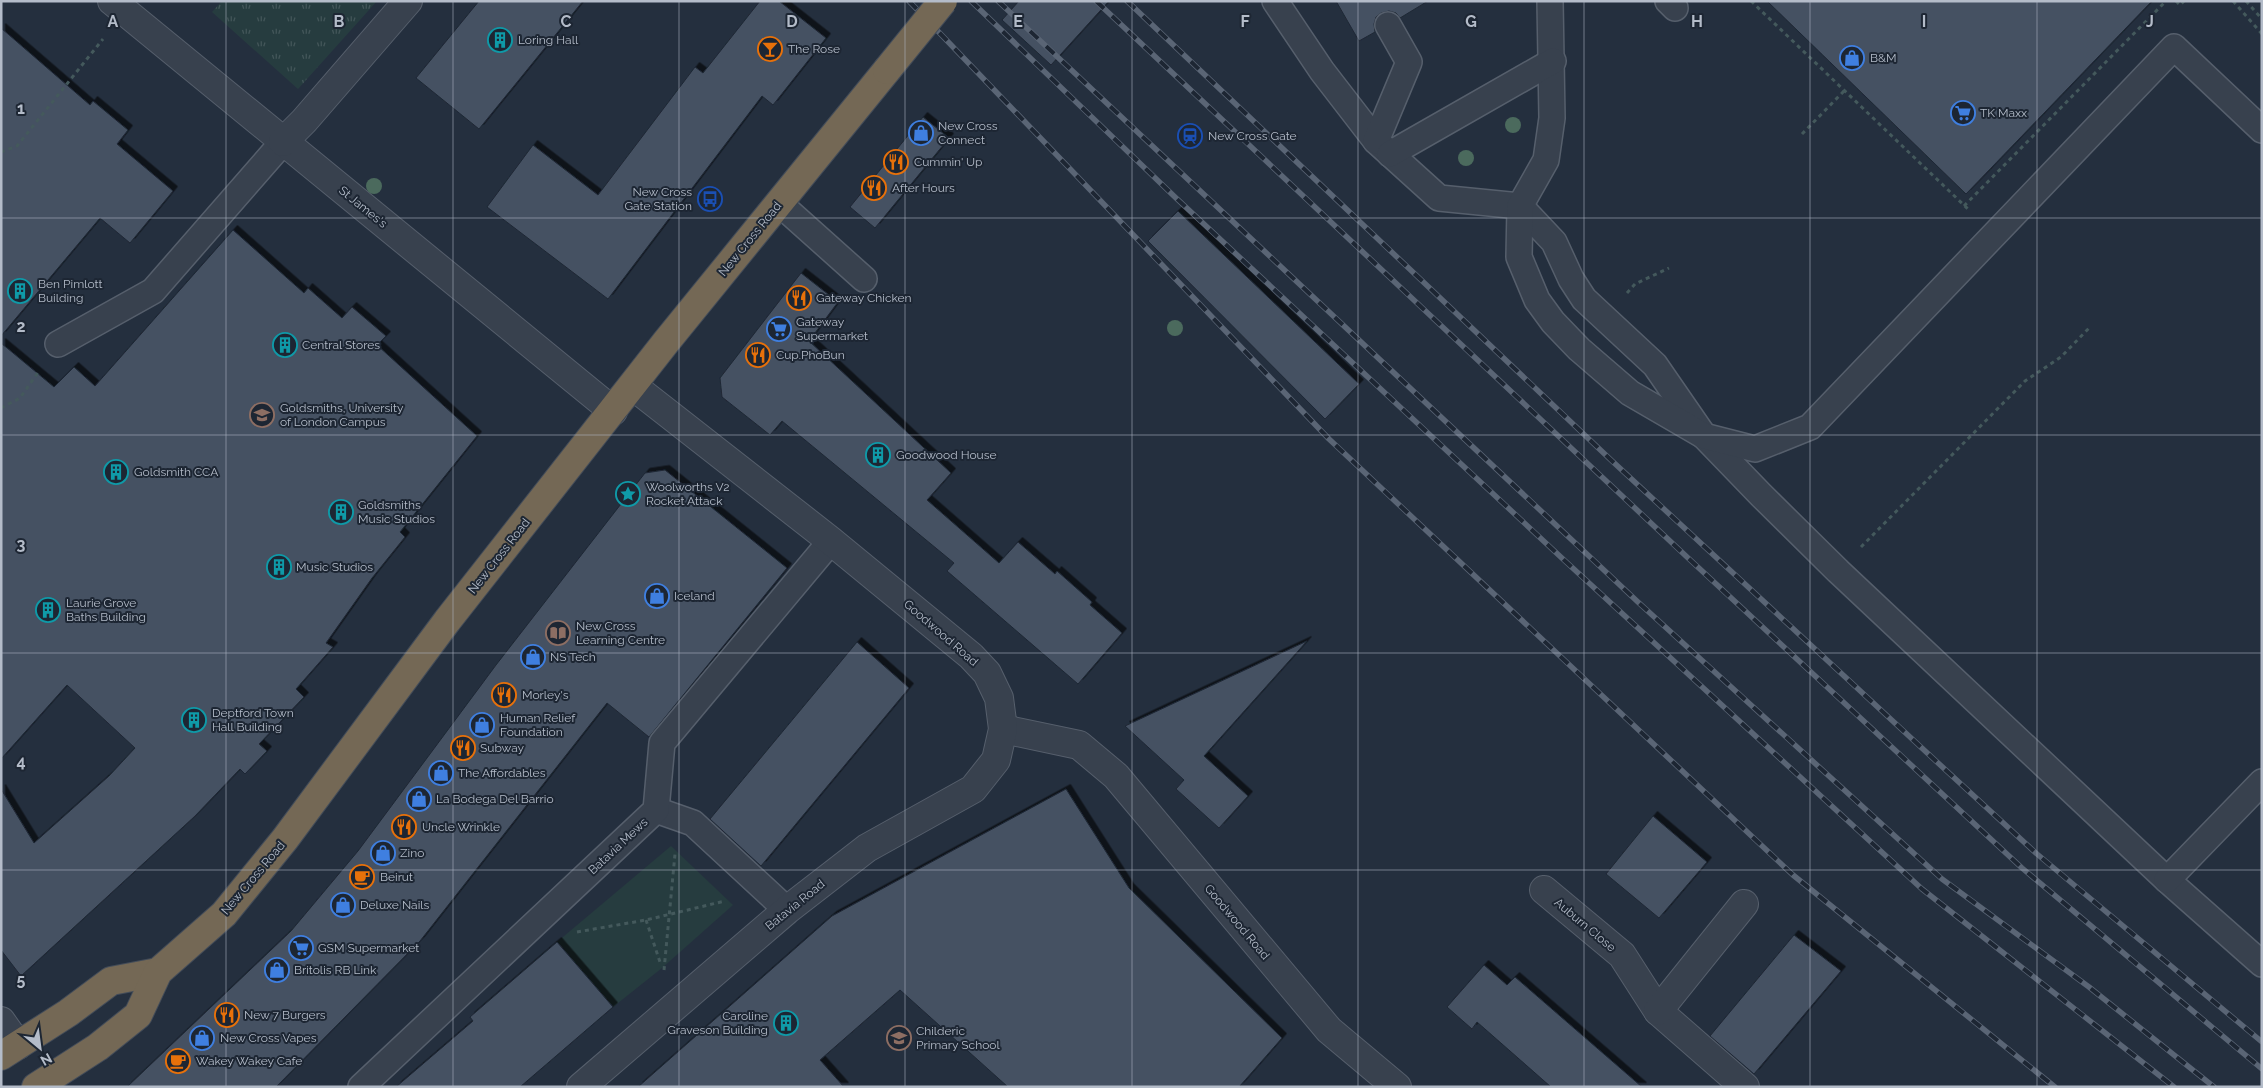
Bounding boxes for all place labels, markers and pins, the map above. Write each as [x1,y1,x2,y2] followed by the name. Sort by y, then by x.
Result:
[487,27,513,53] building icon: Loring Hall
[518,33,579,47] place label: Loring Hall
[757,36,783,62] bar icon: The Rose
[788,42,840,56] place label: The Rose
[1839,45,1865,71] shop icon: B&M
[1870,51,1897,65] place label: B&M
[1950,100,1976,126] supermarket icon: TK Maxx
[1980,106,2027,120] place label: TK Maxx
[938,119,998,147] place label: New Cross Connect
[908,120,934,146] shop icon: New Cross Connect
[1177,123,1203,149] station icon: New Cross Gate
[1208,129,1297,143] place label: New Cross Gate
[883,149,909,175] restaurant icon: Cummin' Up
[914,155,983,169] place label: Cummin' Up
[861,175,887,201] restaurant icon: After Hours
[892,181,955,195] place label: After Hours
[624,185,692,213] place label: New Cross Gate Station
[697,186,723,212] bus stop icon: New Cross Gate Station
[38,277,103,305] place label: Ben Pimlott Building
[7,278,33,304] building icon: Ben Pimlott Building
[786,285,812,311] restaurant icon: Gateway Chicken
[816,291,912,305] place label: Gateway Chicken
[796,315,868,343] place label: Gateway Supermarket
[766,316,792,342] supermarket icon: Gateway Supermarket
[272,332,298,358] building icon: Central Stores
[302,338,380,352] place label: Central Stores
[745,342,771,368] restaurant icon: Cup.PhoBun
[776,348,845,362] place label: Cup.PhoBun
[280,401,404,429] place label: Goldsmiths, University of London Campus
[249,402,275,428] school or university icon: Goldsmiths, University of London Campus
[865,442,891,468] building icon: Goodwood House
[896,448,997,462] place label: Goodwood House
[103,459,129,485] building icon: Goldsmith CCA
[134,465,218,479] place label: Goldsmith CCA
[646,480,730,508] place label: Woolworths V2 Rocket Attack
[615,481,641,507] place icon: Woolworths V2 Rocket Attack
[358,498,435,526] place label: Goldsmiths Music Studios
[328,499,354,525] building icon: Goldsmiths Music Studios
[266,554,292,580] building icon: Music Studios
[296,560,373,574] place label: Music Studios
[644,583,670,609] shop icon: Iceland
[674,589,715,603] place label: Iceland
[66,596,146,624] place label: Laurie Grove Baths Building
[35,597,61,623] building icon: Laurie Grove Baths Building
[576,619,665,647] place label: New Cross Learning Centre
[545,620,571,646] library icon: New Cross Learning Centre
[520,644,546,670] shop icon: NS Tech
[550,650,596,664] place label: NS Tech
[491,682,517,708] restaurant icon: Morley's
[522,688,569,702] place label: Morley's
[212,706,294,734] place label: Deptford Town Hall Building
[181,707,207,733] building icon: Deptford Town Hall Building
[500,711,576,739] place label: Human Relief Foundation
[469,712,495,738] shop icon: Human Relief Foundation
[450,735,476,761] restaurant icon: Subway
[480,741,525,755] place label: Subway
[428,760,454,786] shop icon: The Affordables
[458,766,546,780] place label: The Affordables
[406,786,432,812] shop icon: La Bodega Del Barrio
[436,792,554,806] place label: La Bodega Del Barrio
[391,814,417,840] restaurant icon: Uncle Wrinkle
[422,820,500,834] place label: Uncle Wrinkle
[370,840,396,866] shop icon: Zino
[400,846,424,860] place label: Zino
[349,864,375,890] cafe icon: Beirut
[380,870,413,884] place label: Beirut
[330,892,356,918] shop icon: Deluxe Nails
[360,898,430,912] place label: Deluxe Nails
[288,935,314,961] supermarket icon: GSM Supermarket
[318,941,419,955] place label: GSM Supermarket
[264,957,290,983] shop icon: Britolis RB Link
[294,963,377,977] place label: Britolis RB Link
[214,1002,240,1028] restaurant icon: New 7 Burgers
[244,1008,326,1022] place label: New 7 Burgers
[667,1009,768,1037] place label: Caroline Graveson Building
[773,1010,799,1036] building icon: Caroline Graveson Building
[916,1024,1000,1052] place label: Childeric Primary School
[189,1025,215,1051] shop icon: New Cross Vapes
[886,1025,912,1051] school or university icon: Childeric Primary School
[220,1031,317,1045] place label: New Cross Vapes
[165,1048,191,1074] cafe icon: Wakey Wakey Cafe
[196,1054,302,1068] place label: Wakey Wakey Cafe

